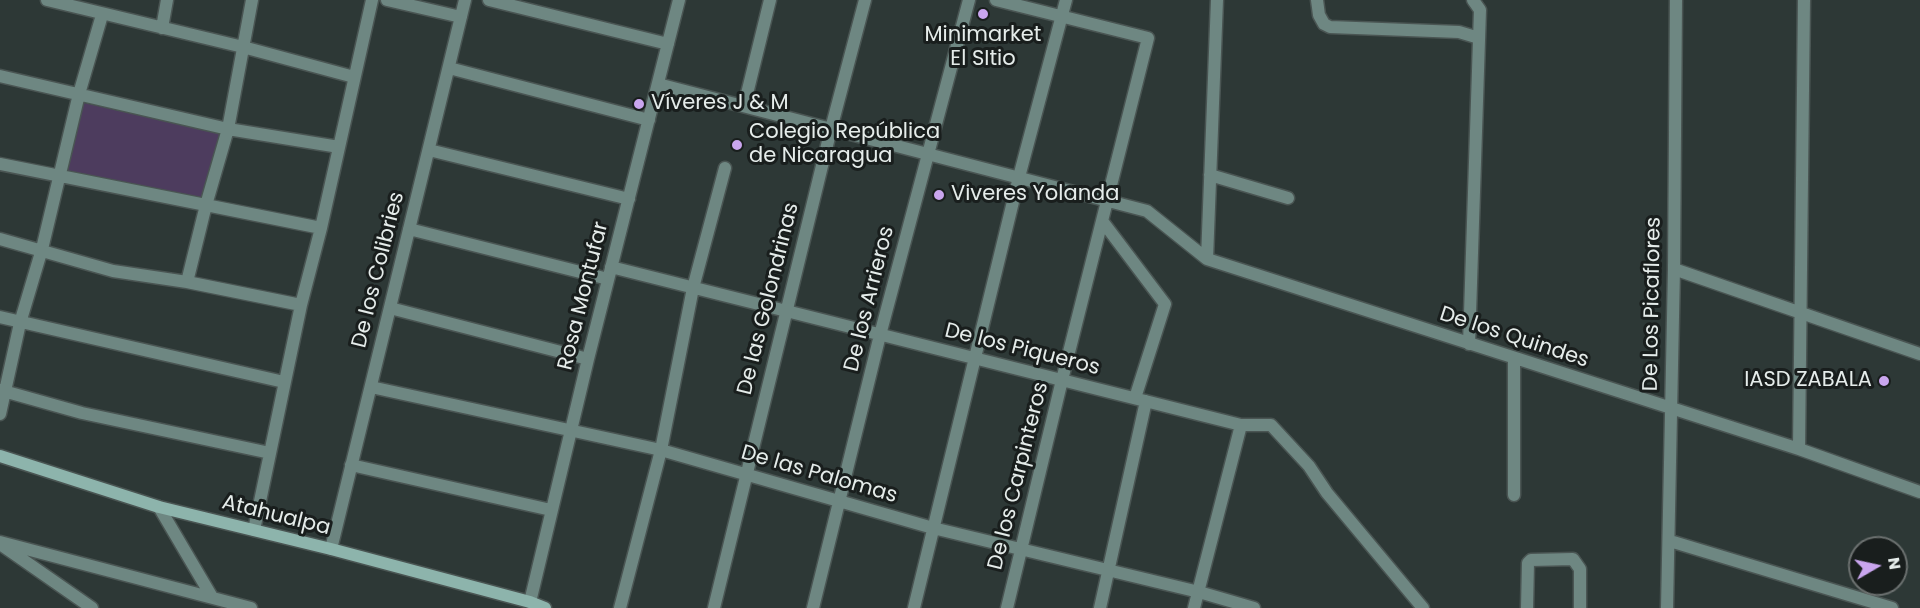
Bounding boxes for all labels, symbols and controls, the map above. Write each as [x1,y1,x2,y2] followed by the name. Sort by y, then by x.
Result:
[976,7,990,21] marker: Minimarket El SItio
[925,23,1041,73] place label: Minimarket El SItio
[651,91,789,117] place label: Víveres J & M
[632,97,646,111] marker: Víveres J & M
[749,120,940,170] place label: Colegio República de Nicaragua
[730,138,744,152] marker: Colegio República de Nicaragua
[951,182,1119,208] place label: Viveres Yolanda
[932,188,946,202] marker: Viveres Yolanda
[347,189,411,351] street label: De los Colibries
[733,200,805,398] street label: De las Golondrinas
[1639,217,1667,391] street label: De Los Picaflores
[553,219,615,373] street label: Rosa Montufar
[840,224,900,374] street label: De los Arrieros
[1436,302,1592,374] street label: De los Quindes
[942,319,1102,381] street label: De los Piqueros
[1744,368,1872,394] place label: IASD ZABALA
[1877,374,1891,388] marker: IASD ZABALA
[983,380,1055,572] street label: De los Carpinteros
[738,441,900,509] street label: De las Palomas
[219,490,333,542] street label: Atahualpa
[1848,536,1908,596] north arrow
[1882,556,1907,571] text: N

